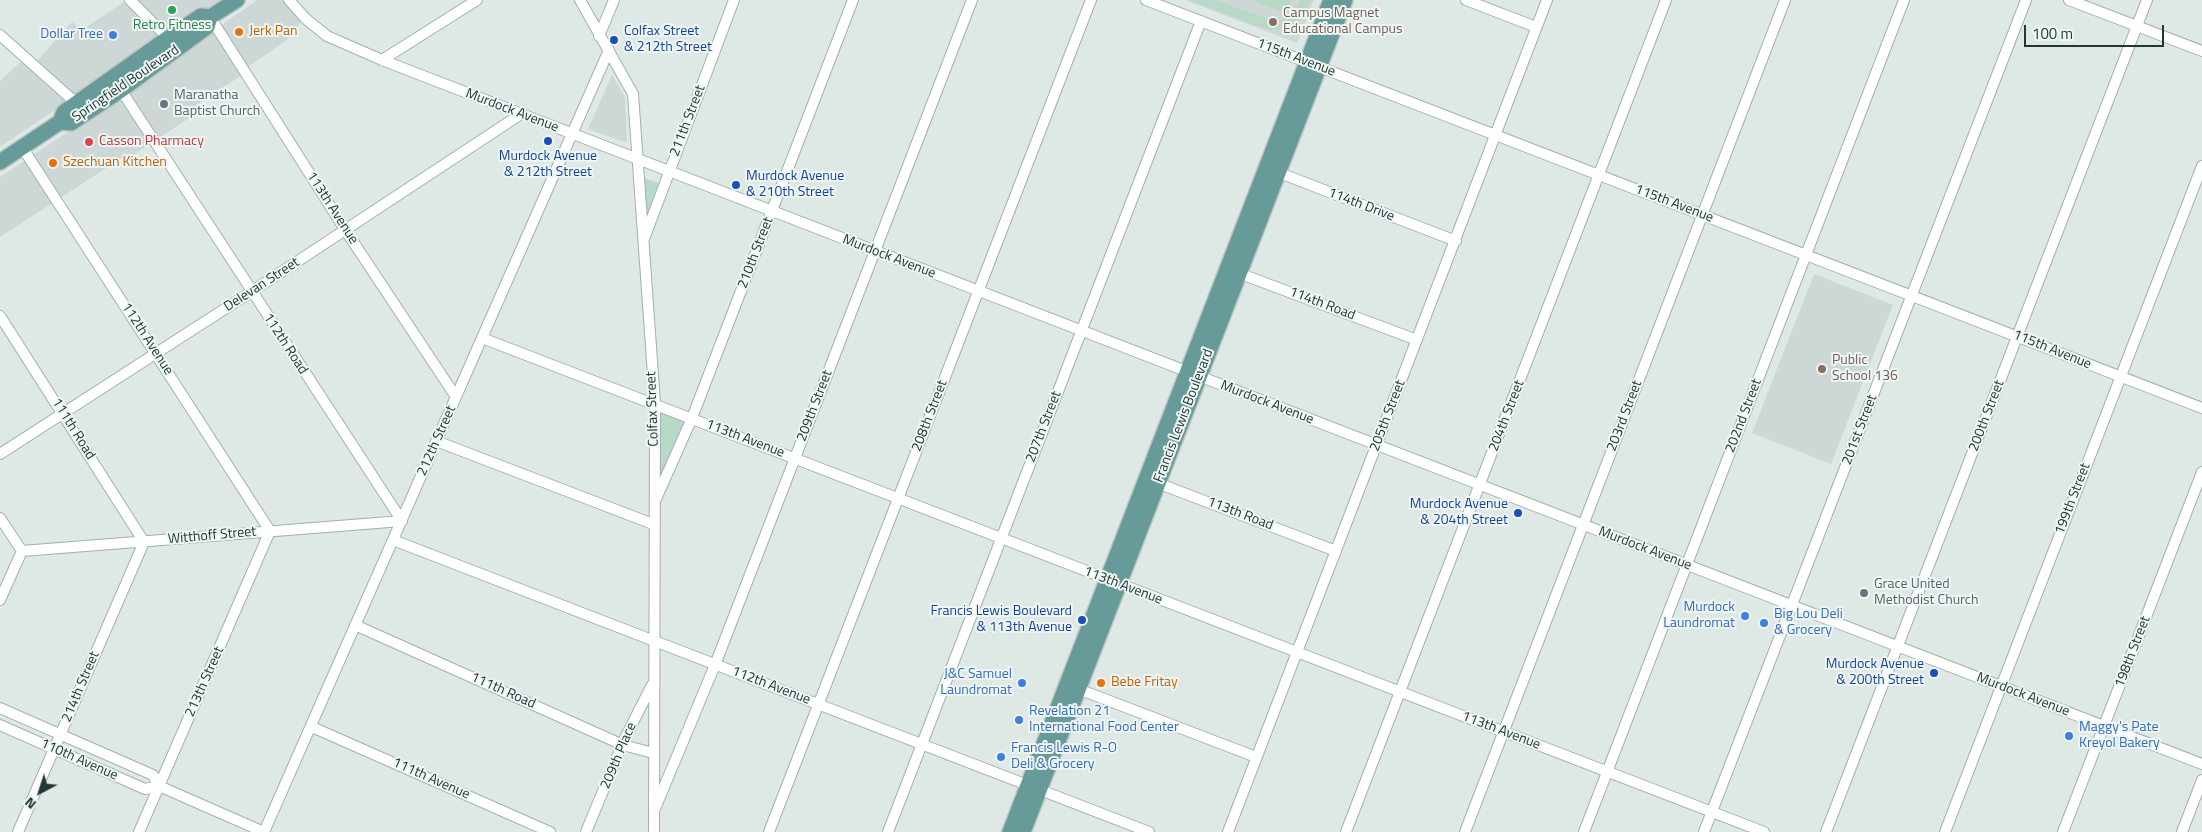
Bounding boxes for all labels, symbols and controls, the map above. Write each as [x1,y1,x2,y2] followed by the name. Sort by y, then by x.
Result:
[166,4,178,16] marker: Retro Fitness
[1283,6,1402,38] place label: Campus Magnet Educational Campus
[2027,15,2167,47] scale bar
[1267,16,1279,28] marker: Campus Magnet Educational Campus
[133,18,211,34] place label: Retro Fitness
[2032,22,2073,45] text: 100 m
[249,24,297,40] place label: Jerk Pan
[624,24,712,56] place label: Colfax Street & 212th Street
[233,26,245,38] marker: Jerk Pan
[40,27,103,43] place label: Dollar Tree
[107,29,119,41] marker: Dollar Tree
[608,34,620,46] marker: Colfax Street & 212th Street
[1254,35,1338,81] street label: 115th Avenue
[69,42,183,126] street label: Springfield Boulevard
[667,83,709,159] street label: 211th Street
[463,86,561,136] street label: Murdock Avenue
[174,88,260,120] place label: Maranatha Baptist Church
[158,98,170,110] marker: Maranatha Baptist Church
[99,134,204,150] place label: Casson Pharmacy
[542,135,554,147] marker: Murdock Avenue & 212th Street
[83,136,95,148] marker: Casson Pharmacy
[499,149,597,182] place label: Murdock Avenue & 212th Street
[63,155,167,171] place label: Szechuan Kitchen
[47,157,59,169] marker: Szechuan Kitchen
[302,169,362,247] street label: 113th Avenue
[746,169,844,202] place label: Murdock Avenue & 210th Street
[730,179,742,191] marker: Murdock Avenue & 210th Street
[1632,181,1716,227] street label: 115th Avenue
[1325,185,1397,225] street label: 114th Drive
[735,215,777,291] street label: 210th Street
[840,232,938,282] street label: Murdock Avenue
[221,254,303,316] street label: Delevan Street
[1287,284,1357,324] street label: 114th Road
[117,300,177,378] street label: 112th Avenue
[259,310,311,378] street label: 112th Road
[2010,327,2094,373] street label: 115th Avenue
[1151,347,1217,485] street label: Francis Lewis Boulevard
[1832,353,1898,386] place label: Public School 136
[1816,363,1828,375] marker: Public School 136
[794,368,836,444] street label: 209th Street
[643,371,663,447] street label: Colfax Street
[1722,377,1766,455] street label: 202nd Street
[909,378,951,454] street label: 208th Street
[1218,378,1316,428] street label: Murdock Avenue
[1367,378,1409,454] street label: 205th Street
[1486,378,1528,454] street label: 204th Street
[1604,378,1646,454] street label: 203rd Street
[1966,378,2008,454] street label: 200th Street
[1023,389,1065,465] street label: 207th Street
[1839,392,1881,468] street label: 201st Street
[48,395,98,463] street label: 111th Road
[414,403,460,479] street label: 212th Street
[703,416,787,462] street label: 113th Avenue
[2052,461,2094,537] street label: 199th Street
[1205,494,1275,534] street label: 113th Road
[1410,497,1508,530] place label: Murdock Avenue & 204th Street
[1512,507,1524,519] marker: Murdock Avenue & 204th Street
[167,524,257,548] street label: Witthoff Street
[1596,524,1694,574] street label: Murdock Avenue
[1081,563,1165,609] street label: 113th Avenue
[1874,577,1978,610] place label: Grace United Methodist Church
[1858,587,1870,599] marker: Grace United Methodist Church
[1663,600,1735,632] place label: Murdock Laundromat
[930,604,1072,636] place label: Francis Lewis Boulevard & 113th Avenue
[1774,607,1843,640] place label: Big Lou Deli & Grocery
[1739,610,1751,622] marker: Murdock Laundromat
[1076,614,1088,626] marker: Francis Lewis Boulevard & 113th Avenue
[2112,614,2154,690] street label: 198th Street
[1758,617,1770,629] marker: Big Lou Deli & Grocery
[182,644,228,720] street label: 213th Street
[59,649,103,725] street label: 214th Street
[1826,657,1924,690] place label: Murdock Avenue & 200th Street
[729,663,813,709] street label: 112th Avenue
[940,667,1012,700] place label: J&C Samuel Laundromat
[1928,667,1940,679] marker: Murdock Avenue & 200th Street
[468,669,538,713] street label: 111th Road
[1974,670,2072,720] street label: Murdock Avenue
[1111,675,1178,691] place label: Bebe Fritay
[1016,677,1028,689] marker: J&C Samuel Laundromat
[1095,677,1107,689] marker: Bebe Fritay
[1029,704,1179,736] place label: Revelation 21 International Food Center
[1459,708,1543,754] street label: 113th Avenue
[1013,714,1025,726] marker: Revelation 21 International Food Center
[597,720,641,792] street label: 209th Place
[2079,720,2160,752] place label: Maggy's Pate Kreyol Bakery
[2063,730,2075,742] marker: Maggy's Pate Kreyol Bakery
[38,735,120,785] street label: 110th Avenue
[1011,741,1117,774] place label: Francis Lewis R-O Deli & Grocery
[995,751,1007,763] marker: Francis Lewis R-O Deli & Grocery
[390,754,472,804] street label: 111th Avenue
[15,767,65,817] north arrow
[20,793,41,815] text: N

